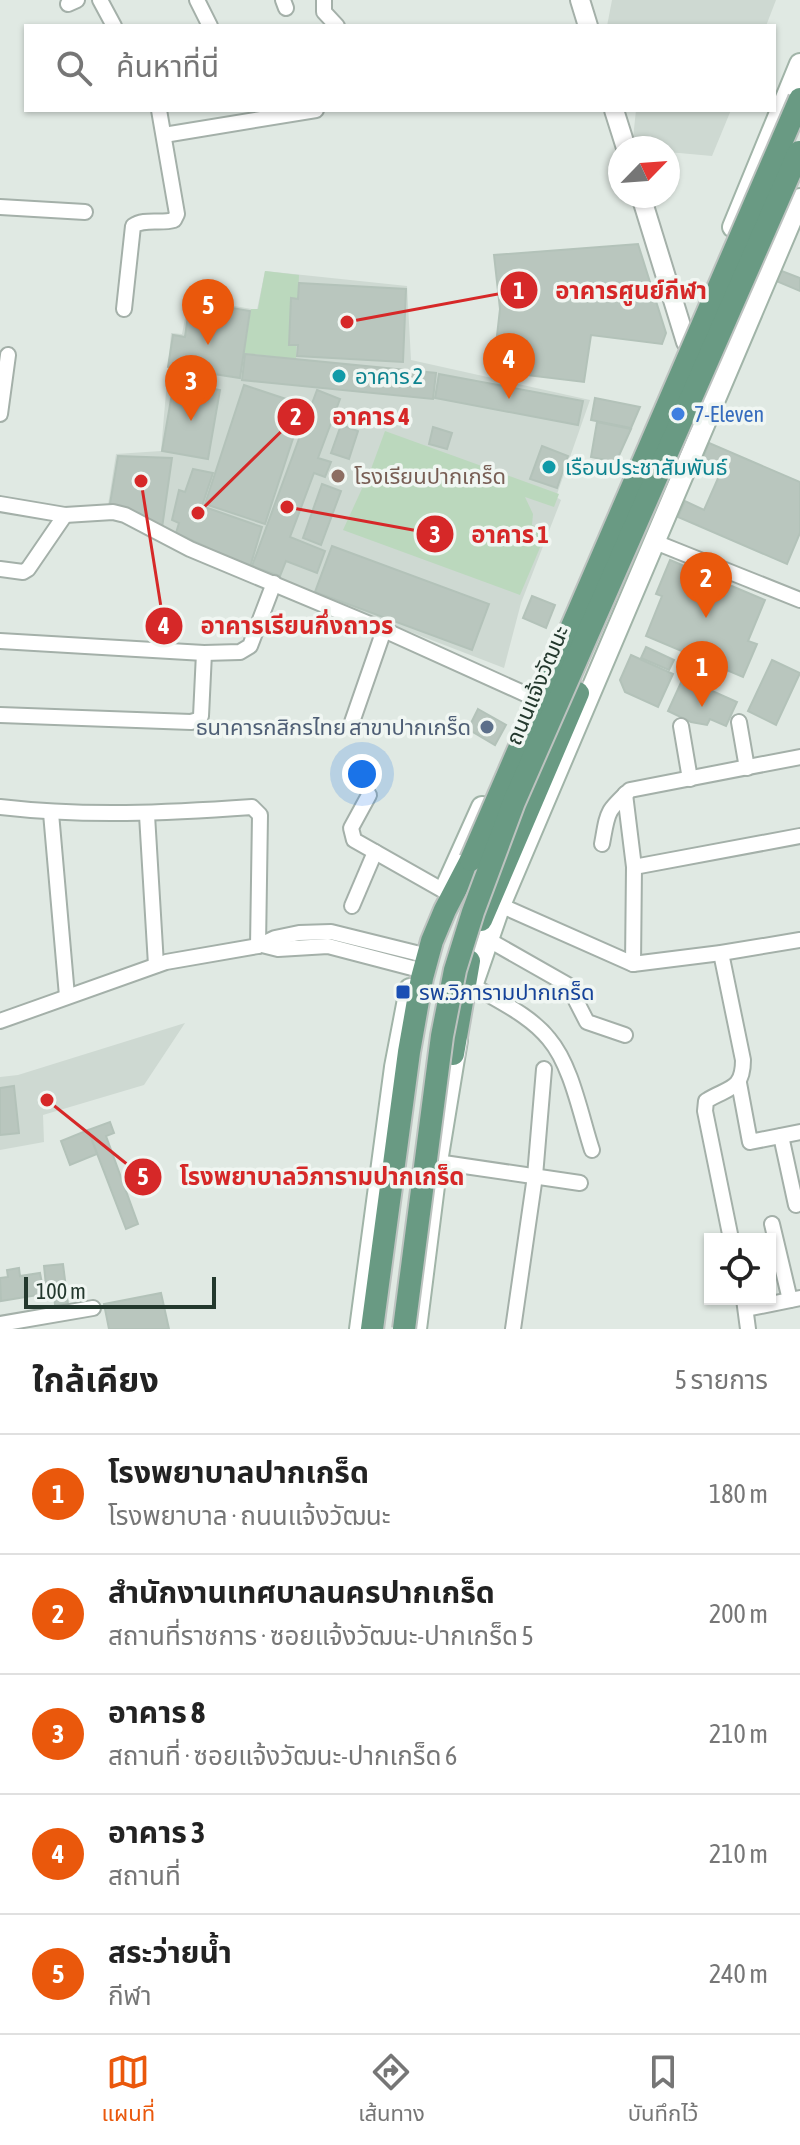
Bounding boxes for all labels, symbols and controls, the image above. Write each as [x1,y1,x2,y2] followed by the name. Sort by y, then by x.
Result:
[24,24,776,112] search box
[52,46,96,90] icon: search
[116,49,219,83] text: ค้นหาที่นี่
[608,136,680,208] north arrow
[499,266,723,314] callout: อาคารศูนย์กีฬา
[513,277,525,304] text: 1
[555,277,707,306] text: อาคารศูนย์กีฬา
[182,279,234,345] pin: 5
[483,333,535,399] pin: 4
[165,355,217,421] pin: 3
[355,363,423,389] place label: อาคาร 2
[330,367,348,385] marker: อาคาร 2
[276,393,426,441] callout: อาคาร 4
[694,401,764,427] place label: 7-Eleven
[290,403,302,430] text: 2
[332,403,410,430] text: อาคาร 4
[669,405,687,423] marker: 7-Eleven
[565,454,728,480] place label: เรือนประชาสัมพันธ์
[540,458,558,476] marker: เรือนประชาสัมพันธ์
[354,463,506,489] place label: โรงเรียนปากเกร็ด
[329,467,347,485] marker: โรงเรียนปากเกร็ด
[415,510,564,558] callout: อาคาร 1
[429,521,441,548] text: 3
[471,521,549,548] text: อาคาร 1
[680,552,732,618] pin: 2
[144,602,409,650] callout: อาคารเรียนกึ่งถาวร
[201,609,393,639] text: อาคารเรียนกึ่งถาวร
[157,612,170,639] text: 4
[500,621,574,749] street label: ถนนแจ้งวัฒนะ
[676,641,728,707] pin: 1
[196,714,471,740] place label: ธนาคารกสิกรไทย สาขาปากเกร็ด
[478,718,496,736] marker: ธนาคารกสิกรไทย สาขาปากเกร็ด
[342,754,382,794] your location
[419,979,595,1005] place label: รพ.วิภารามปากเกร็ด
[394,983,412,1001] marker: รพ.วิภารามปากเกร็ด
[123,1153,480,1201] callout: โรงพยาบาลวิภารามปากเกร็ด
[137,1163,149,1190] text: 5
[179,1163,465,1190] text: โรงพยาบาลวิภารามปากเกร็ด
[704,1233,776,1305] map controls
[704,1233,776,1305] button: locate
[24,1273,216,1309] scale bar
[36,1278,86,1304] text: 100 m
[32,1360,159,1399] text: ใกล้เคียง
[675,1365,768,1395] text: 5 รายการ
[108,1455,369,1489] text: โรงพยาบาลปากเกร็ด
[52,1479,64,1509] text: 1
[709,1479,768,1509] text: 180 m
[108,1501,391,1531] text: โรงพยาบาล · ถนนแจ้งวัฒนะ
[108,1575,495,1609] text: สำนักงานเทศบาลนครปากเกร็ด
[52,1599,64,1629] text: 2
[709,1599,768,1629] text: 200 m
[108,1621,534,1651] text: สถานที่ราชการ · ซอยแจ้งวัฒนะ-ปากเกร็ด 5
[108,1695,205,1729] text: อาคาร 8
[52,1719,64,1749] text: 3
[709,1719,768,1749] text: 210 m
[108,1741,457,1771] text: สถานที่ · ซอยแจ้งวัฒนะ-ปากเกร็ด 6
[108,1815,205,1849] text: อาคาร 3
[52,1839,64,1869] text: 4
[709,1839,768,1869] text: 210 m
[108,1861,181,1891] text: สถานที่
[108,1935,232,1969] text: สระว่ายน้ำ
[52,1959,64,1989] text: 5
[709,1959,768,1989] text: 240 m
[108,1981,152,2011] text: กีฬา
[102,2050,155,2131] tab: แผนที่
[358,2050,425,2131] tab: เส้นทาง
[628,2050,698,2131] tab: บันทึกไว้

